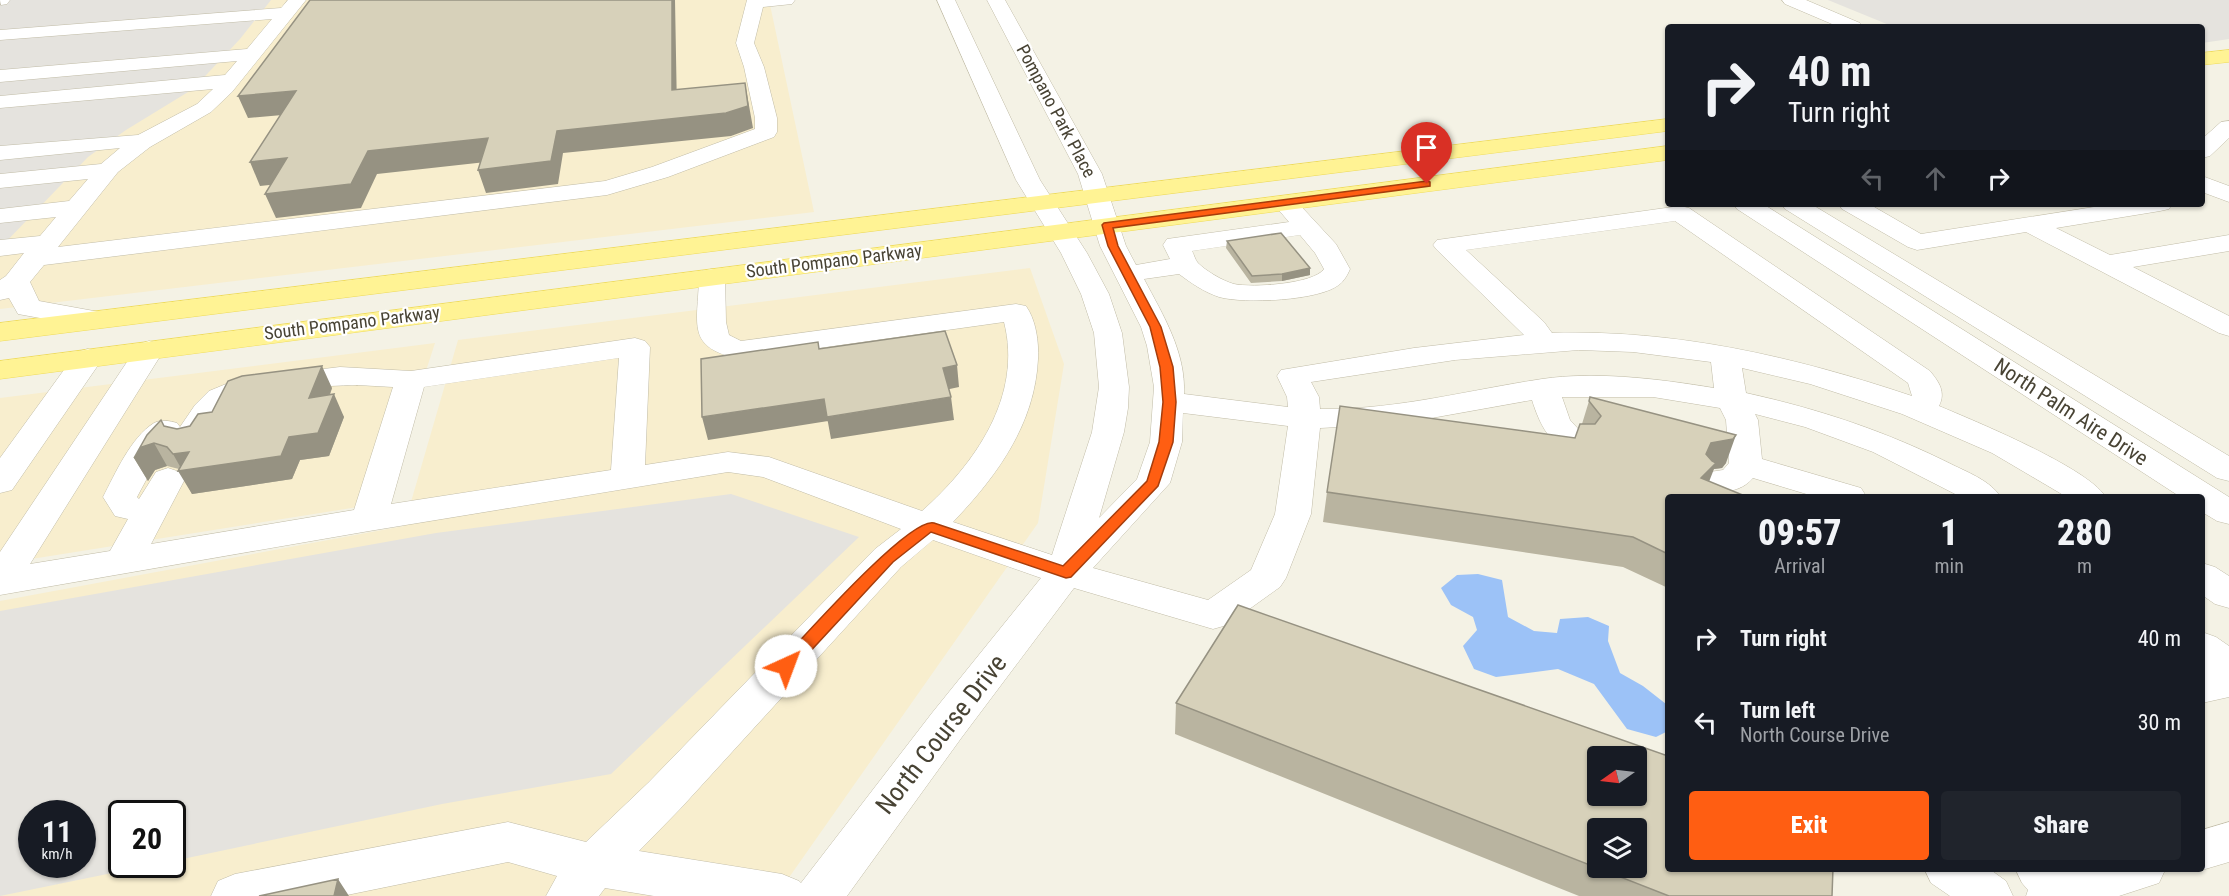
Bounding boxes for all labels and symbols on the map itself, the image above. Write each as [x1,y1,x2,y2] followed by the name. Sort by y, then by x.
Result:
[1013,41,1100,181] street label: Pompano Park Place
[1401,122,1452,184] pin
[745,239,923,282] street label: South Pompano Parkway
[263,301,441,344] street label: South Pompano Parkway
[1990,353,2152,471] street label: North Palm Aire Drive
[754,634,818,698] position arrow
[869,648,1013,820] street label: North Course Drive
[1587,746,1647,806] north arrow
[108,800,186,878] speed limit sign: 20

